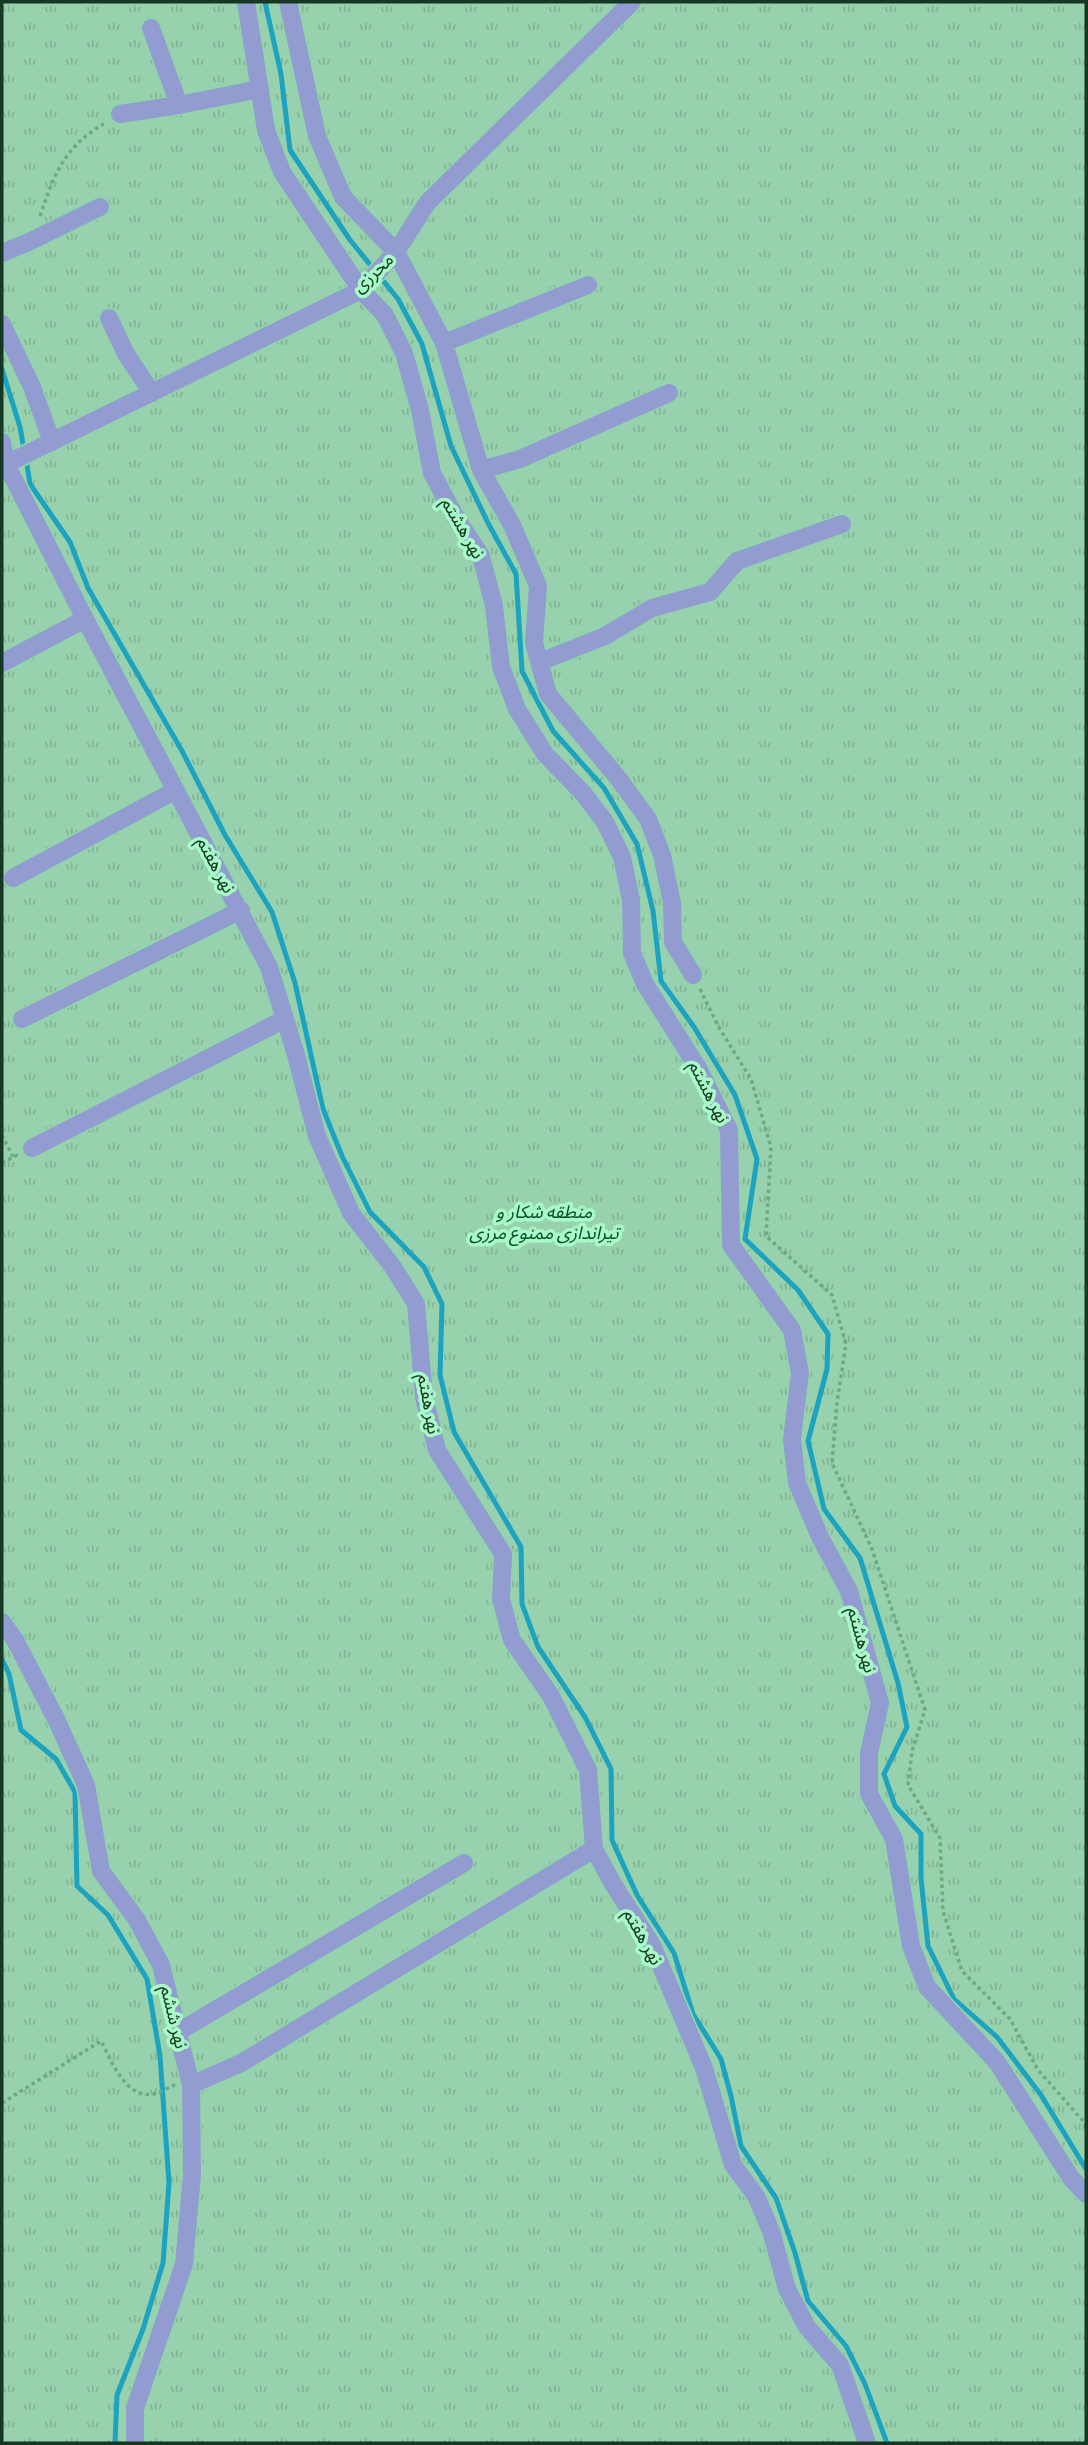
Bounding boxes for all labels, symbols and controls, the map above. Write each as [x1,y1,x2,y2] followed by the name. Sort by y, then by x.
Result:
[348,248,398,298] street label: محرزی
[435,493,489,564] street label: نهر هشتم
[190,833,240,898] street label: نهر هفتم
[682,1057,734,1128] street label: نهر هشتم
[469,1201,621,1247] park label: منطقه شکار و تیراندازی ممنوع مرزی
[411,1372,445,1436] street label: نهر هفتم
[841,1605,881,1676] street label: نهر هشتم
[617,1905,667,1970] street label: نهر هفتم
[154,1983,192,2051] street label: نهر ششم

